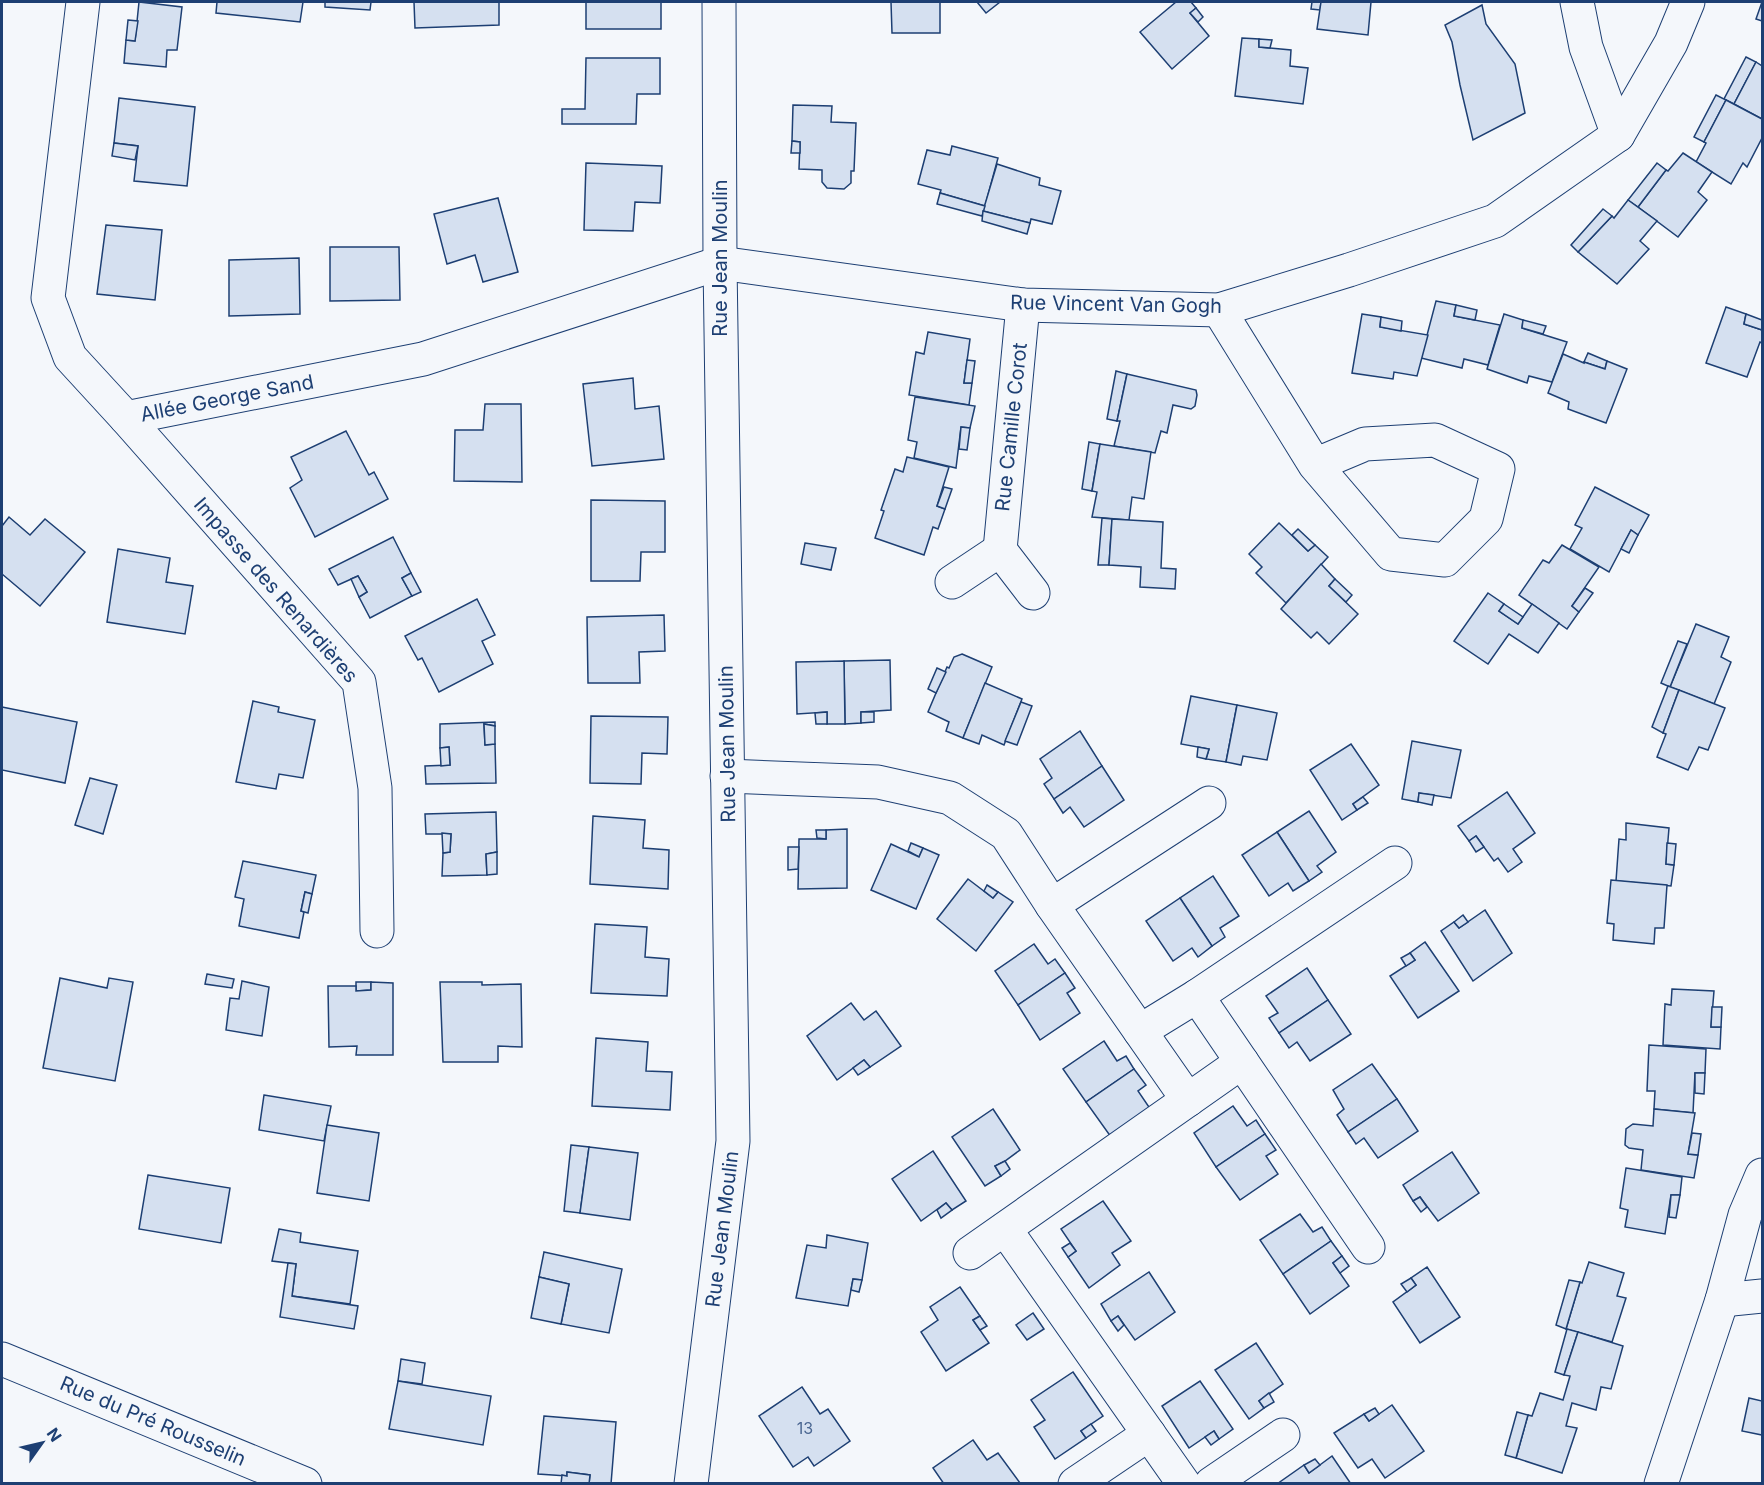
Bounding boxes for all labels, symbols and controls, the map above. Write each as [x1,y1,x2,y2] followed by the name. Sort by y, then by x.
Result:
[708,179,732,337] street label: Rue Jean Moulin
[1010,290,1222,318] street label: Rue Vincent Van Gogh
[990,341,1032,513] street label: Rue Camille Corot
[138,369,316,427] street label: Allée George Sand
[189,492,363,688] street label: Impasse des Renardières
[714,665,740,823] street label: Rue Jean Moulin
[701,1149,743,1309] street label: Rue Jean Moulin
[56,1371,250,1471] street label: Rue du Pré Rousselin
[12,1413,72,1473] north arrow
[797,1418,813,1438] house number: 13
[43,1424,66,1445] text: N

